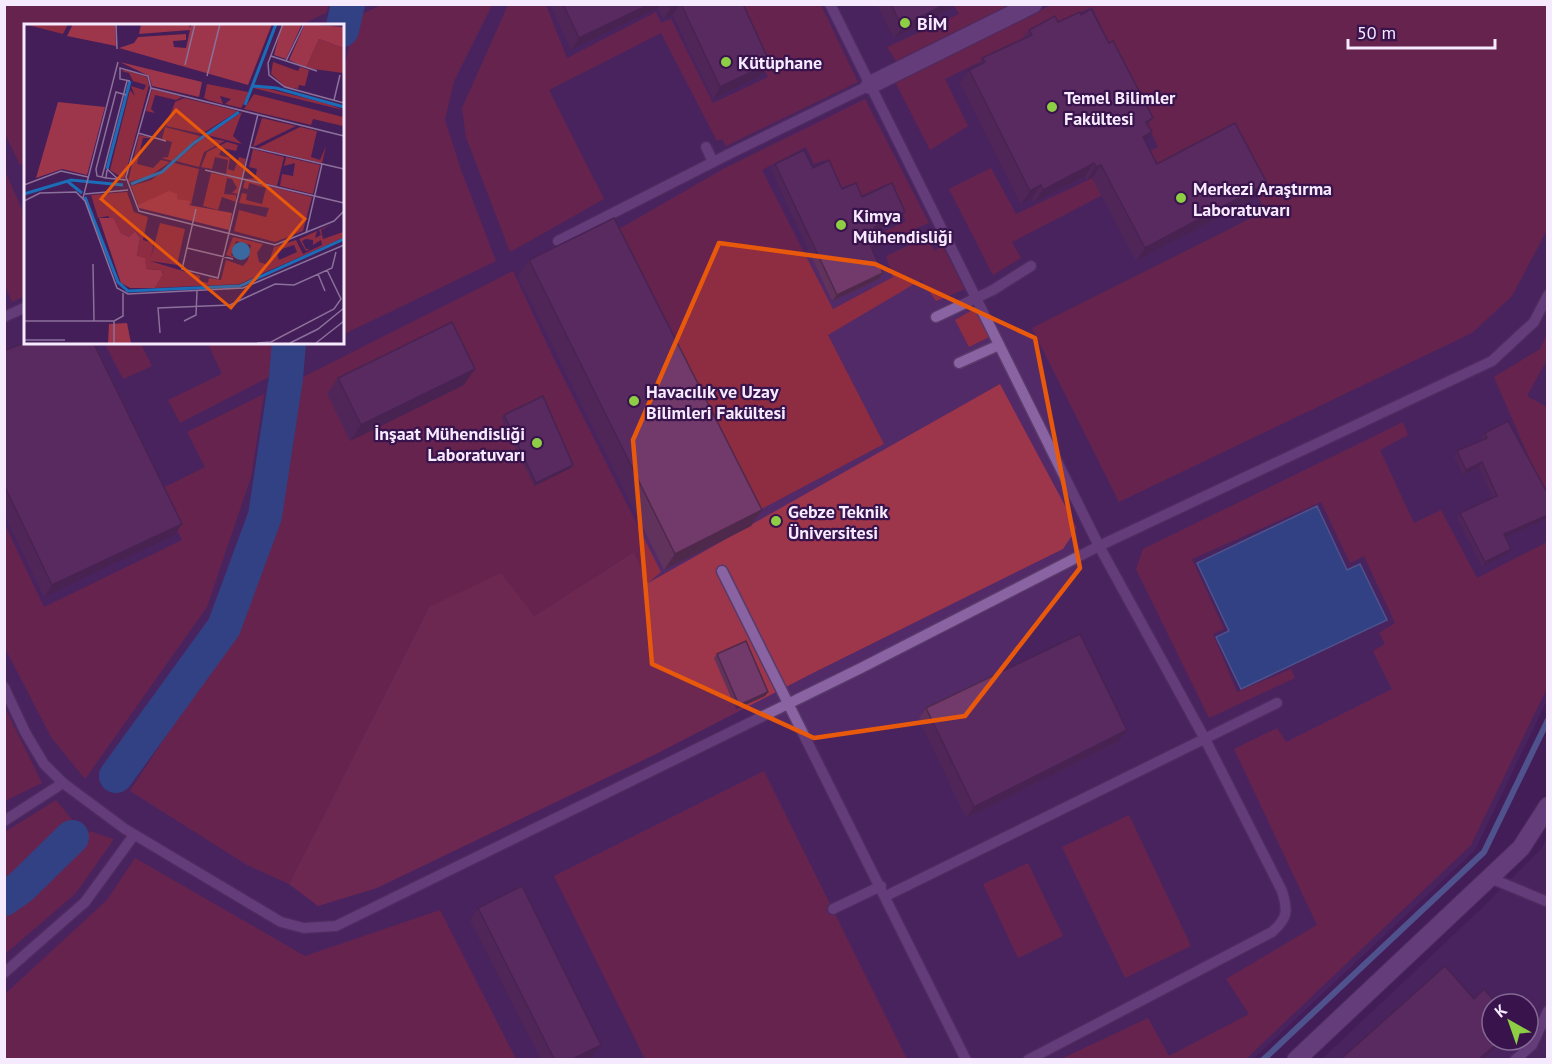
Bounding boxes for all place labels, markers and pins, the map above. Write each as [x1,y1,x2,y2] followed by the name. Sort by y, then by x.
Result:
[917,12,947,35] place label: BİM
[898,16,912,30] marker: BİM
[738,51,822,74] place label: Kütüphane
[719,55,733,69] marker: Kütüphane
[1064,86,1176,130] place label: Temel Bilimler Fakültesi
[1045,100,1059,114] marker: Temel Bilimler Fakültesi
[1193,177,1332,221] place label: Merkezi Araştırma Laboratuvarı
[1174,191,1188,205] marker: Merkezi Araştırma Laboratuvarı
[853,204,953,248] place label: Kimya Mühendisliği
[834,218,848,232] marker: Kimya Mühendisliği
[646,380,786,424] place label: Havacılık ve Uzay Bilimleri Fakültesi
[627,394,641,408] marker: Havacılık ve Uzay Bilimleri Fakültesi
[374,422,525,466] place label: İnşaat Mühendisliği Laboratuvarı
[530,436,544,450] marker: İnşaat Mühendisliği Laboratuvarı
[788,500,888,544] place label: Gebze Teknik Üniversitesi
[769,514,783,528] marker: Gebze Teknik Üniversitesi

